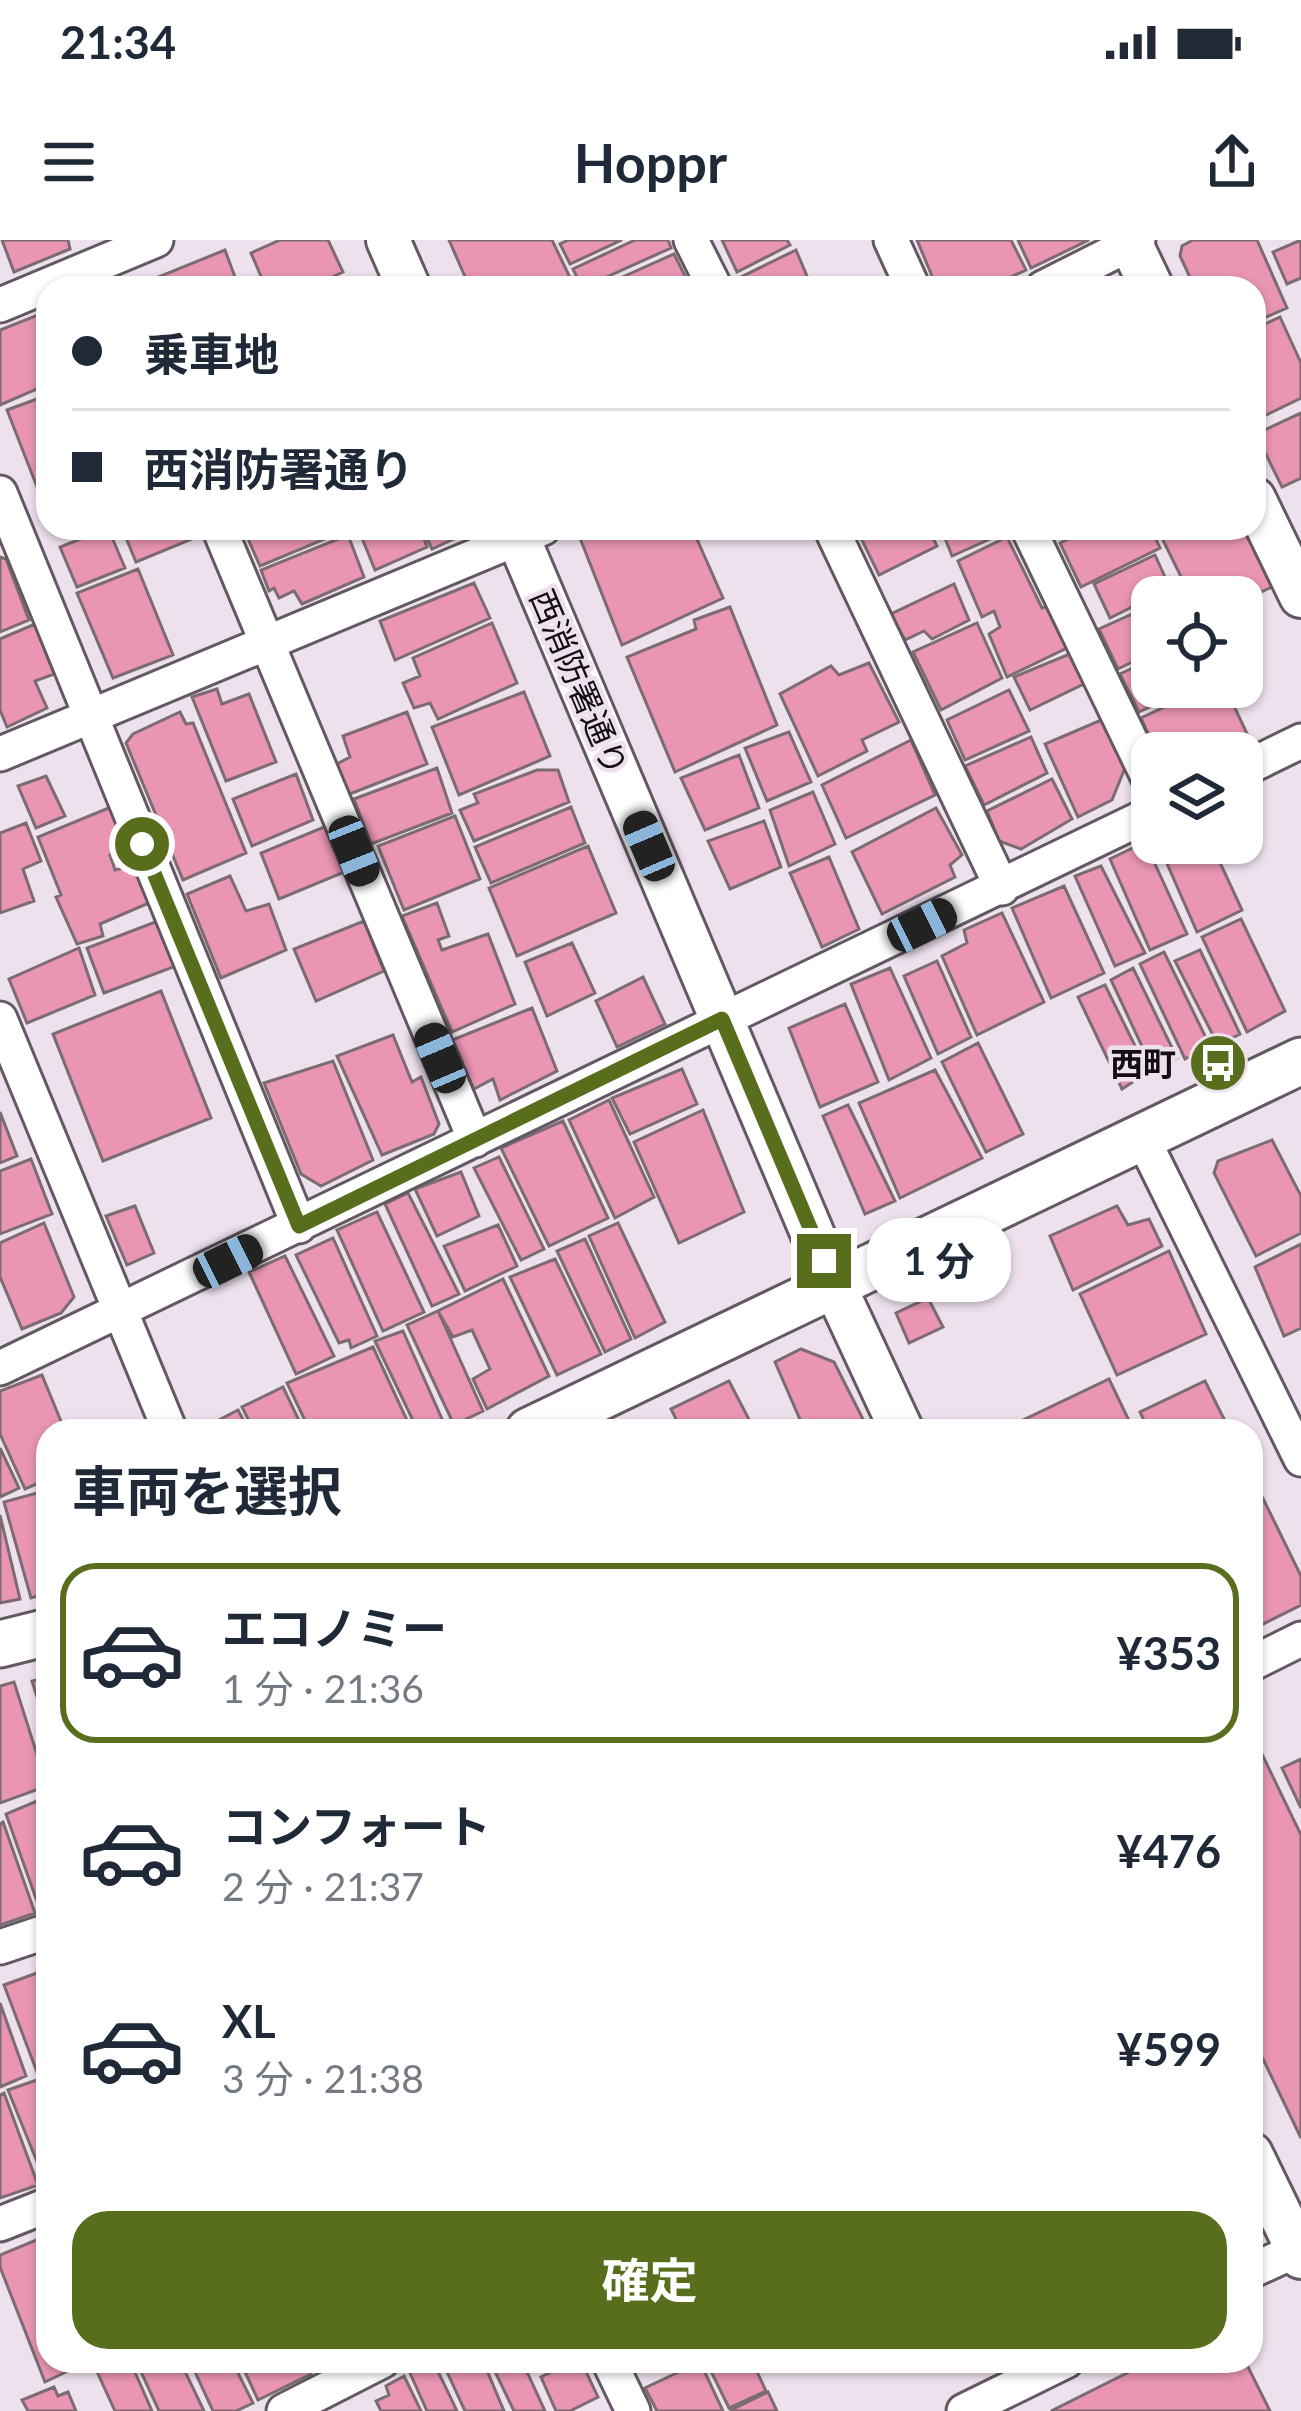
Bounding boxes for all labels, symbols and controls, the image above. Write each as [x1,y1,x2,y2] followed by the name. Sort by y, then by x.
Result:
[60,15,176,69] text: 21:34
[36,129,102,195] icon: menu
[1199,129,1265,195] icon: share
[574,130,727,195] text: Hoppr
[144,327,279,381] text: 乗車地
[144,442,414,496] text: 西消防署通り
[1131,576,1263,864] map controls
[1131,576,1263,708] button: locate
[523,583,637,781] street label: 西消防署通り
[1131,732,1263,864] button: layers
[618,806,680,886] car
[324,811,384,891] car
[115,817,169,871] route start
[882,893,962,957] car
[409,1018,471,1098] car
[1187,1032,1249,1094] bus stop icon: 西町
[1110,1043,1176,1083] place label: 西町
[866,1219,1010,1303] callout: 1 分
[188,1229,268,1293] car
[797,1234,851,1288] route end
[903,1237,975,1283] text: 1 分
[72,1458,342,1523] text: 車両を選択
[78,1599,186,1707] icon: car
[222,1601,447,1655] text: エコノミー
[1117,1626,1221,1680] text: ¥353
[222,1665,424,1711] text: 1 分 · 21:36
[78,1797,186,1905] icon: car
[222,1799,491,1853] text: コンフォート
[1117,1824,1221,1878] text: ¥476
[222,1863,424,1909] text: 2 分 · 21:37
[222,1994,276,2048] text: XL
[78,1995,186,2103] icon: car
[1117,2022,1221,2076] text: ¥599
[222,2055,424,2101] text: 3 分 · 21:38
[72,2211,1227,2349] button: 確定

